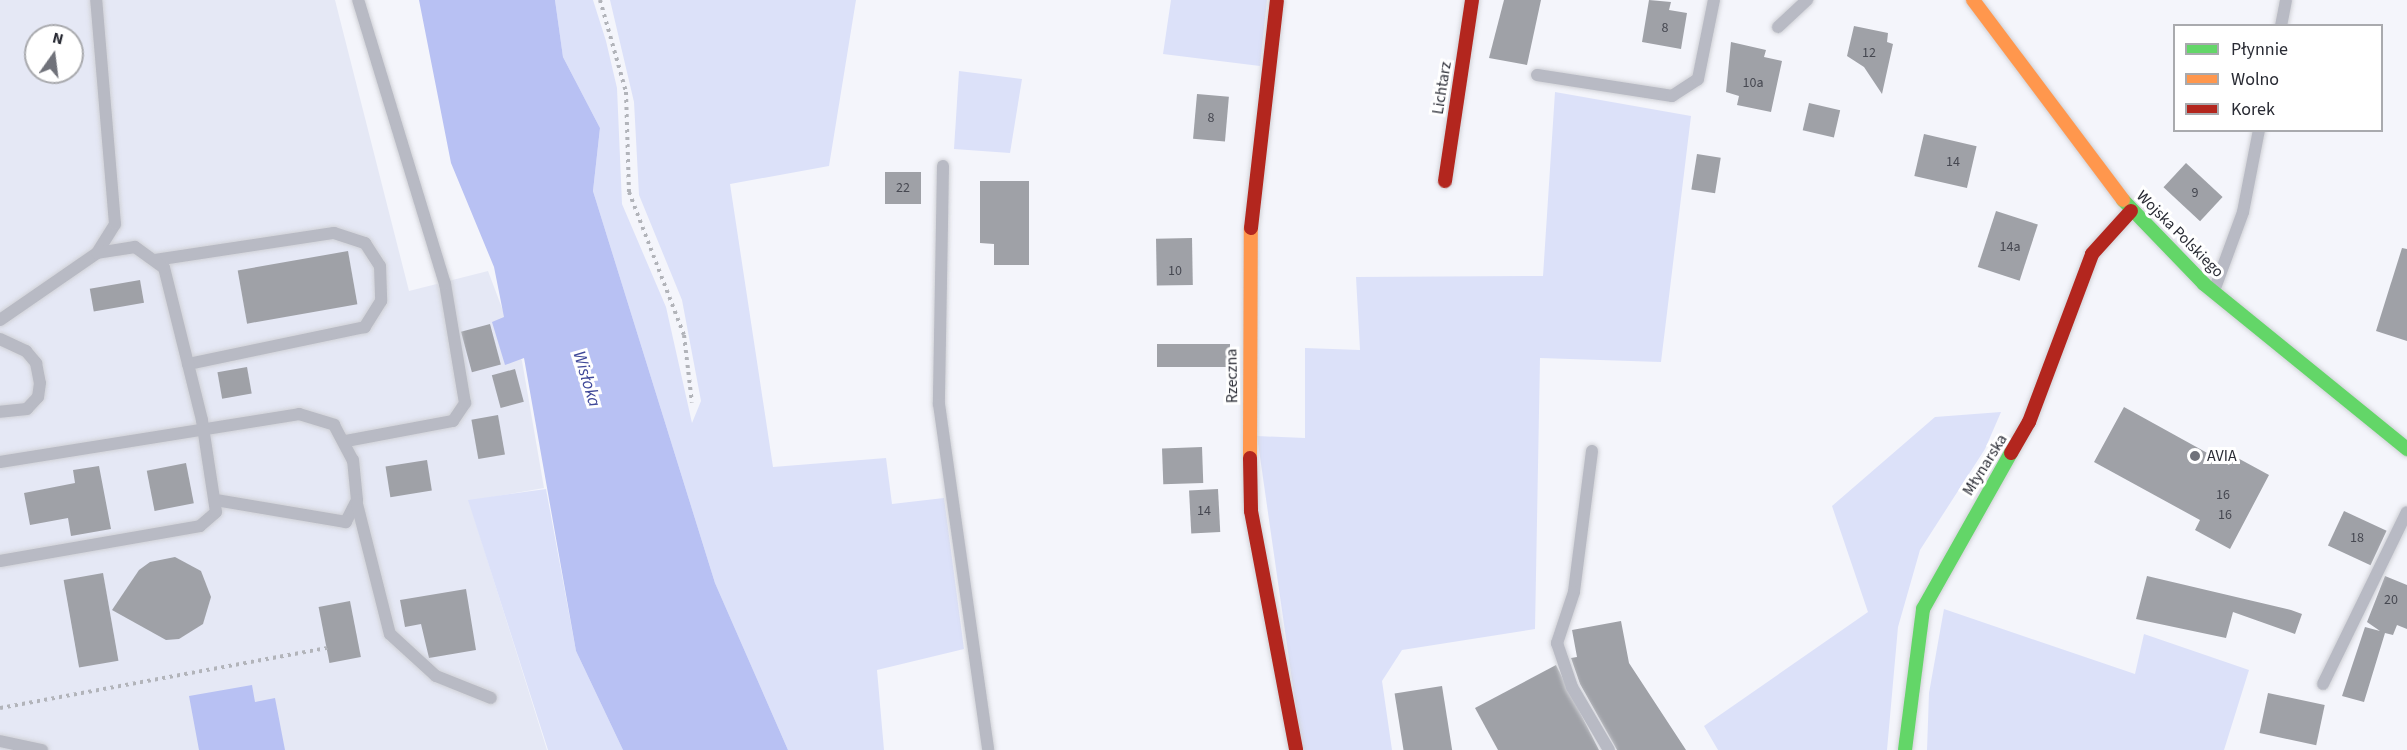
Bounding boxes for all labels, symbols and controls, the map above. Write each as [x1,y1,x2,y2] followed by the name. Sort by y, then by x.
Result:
[1662,20,1668,36] house number: 8
[24,24,84,84] north arrow
[2173,24,2383,132] legend
[50,27,66,50] text: N
[2231,37,2288,62] text: Płynnie
[1862,45,1876,61] house number: 12
[1428,60,1456,116] street label: Lichtarz
[2231,67,2279,92] text: Wolno
[1743,75,1763,91] house number: 10a
[2231,97,2275,122] text: Korek
[1208,110,1214,126] house number: 8
[1946,154,1960,170] house number: 14
[896,180,910,196] house number: 22
[2192,185,2198,201] house number: 9
[2132,186,2228,282] street label: Wojska Polskiego
[2000,239,2020,255] house number: 14a
[1168,263,1182,279] house number: 10
[567,348,605,410] water label: Wisłoka
[1222,349,1242,403] street label: Rzeczna
[1959,431,2011,499] street label: Młynarska
[2207,446,2237,466] place label: AVIA
[2188,449,2202,463] marker: AVIA
[2216,487,2230,503] house number: 16
[1197,503,1211,519] house number: 14
[2218,507,2232,523] house number: 16
[2350,530,2364,546] house number: 18
[2384,592,2398,608] house number: 20

